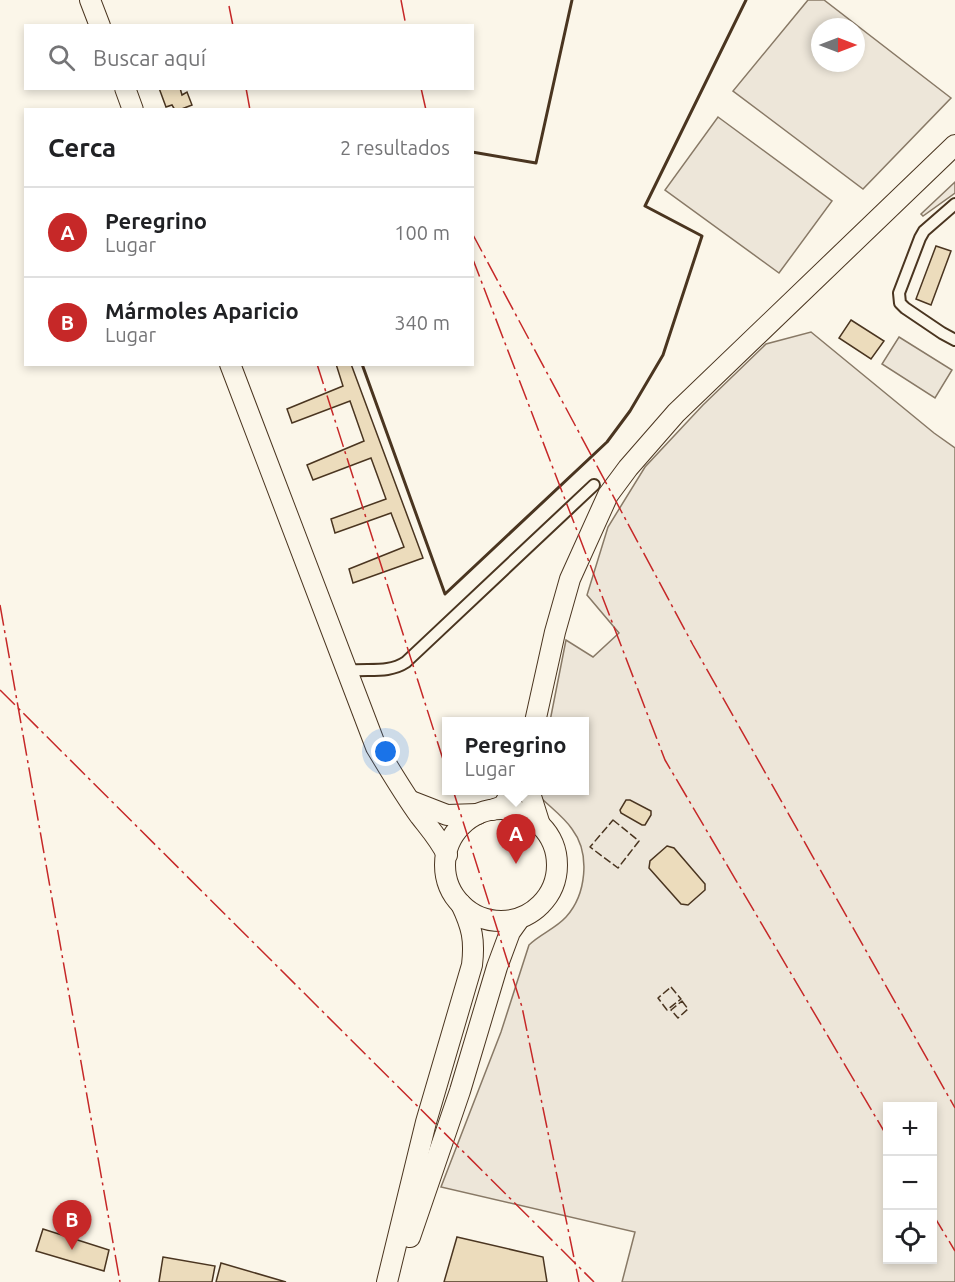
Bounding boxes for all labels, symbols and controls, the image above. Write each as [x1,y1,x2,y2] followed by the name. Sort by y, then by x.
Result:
[811,18,865,72] north arrow
[24,24,474,90] search box
[45,41,78,74] icon: search
[93,45,206,70] text: Buscar aquí
[48,133,116,162] text: Cerca
[340,136,450,159] text: 2 resultados
[105,208,207,233] text: Peregrino
[60,221,75,244] text: A
[394,221,450,244] text: 100 m
[105,233,156,256] text: Lugar
[105,298,299,323] text: Mármoles Aparicio
[61,311,74,334] text: B
[394,311,450,334] text: 340 m
[105,323,156,346] text: Lugar
[442,717,589,795] popup
[464,732,567,757] text: Peregrino
[371,737,400,766] your location
[464,757,515,780] text: Lugar
[496,814,536,864] pin: A
[883,1102,937,1264] map controls
[883,1102,937,1156] button: +
[883,1156,937,1210] button: −
[52,1200,92,1250] pin: B
[883,1210,937,1264] button: locate

